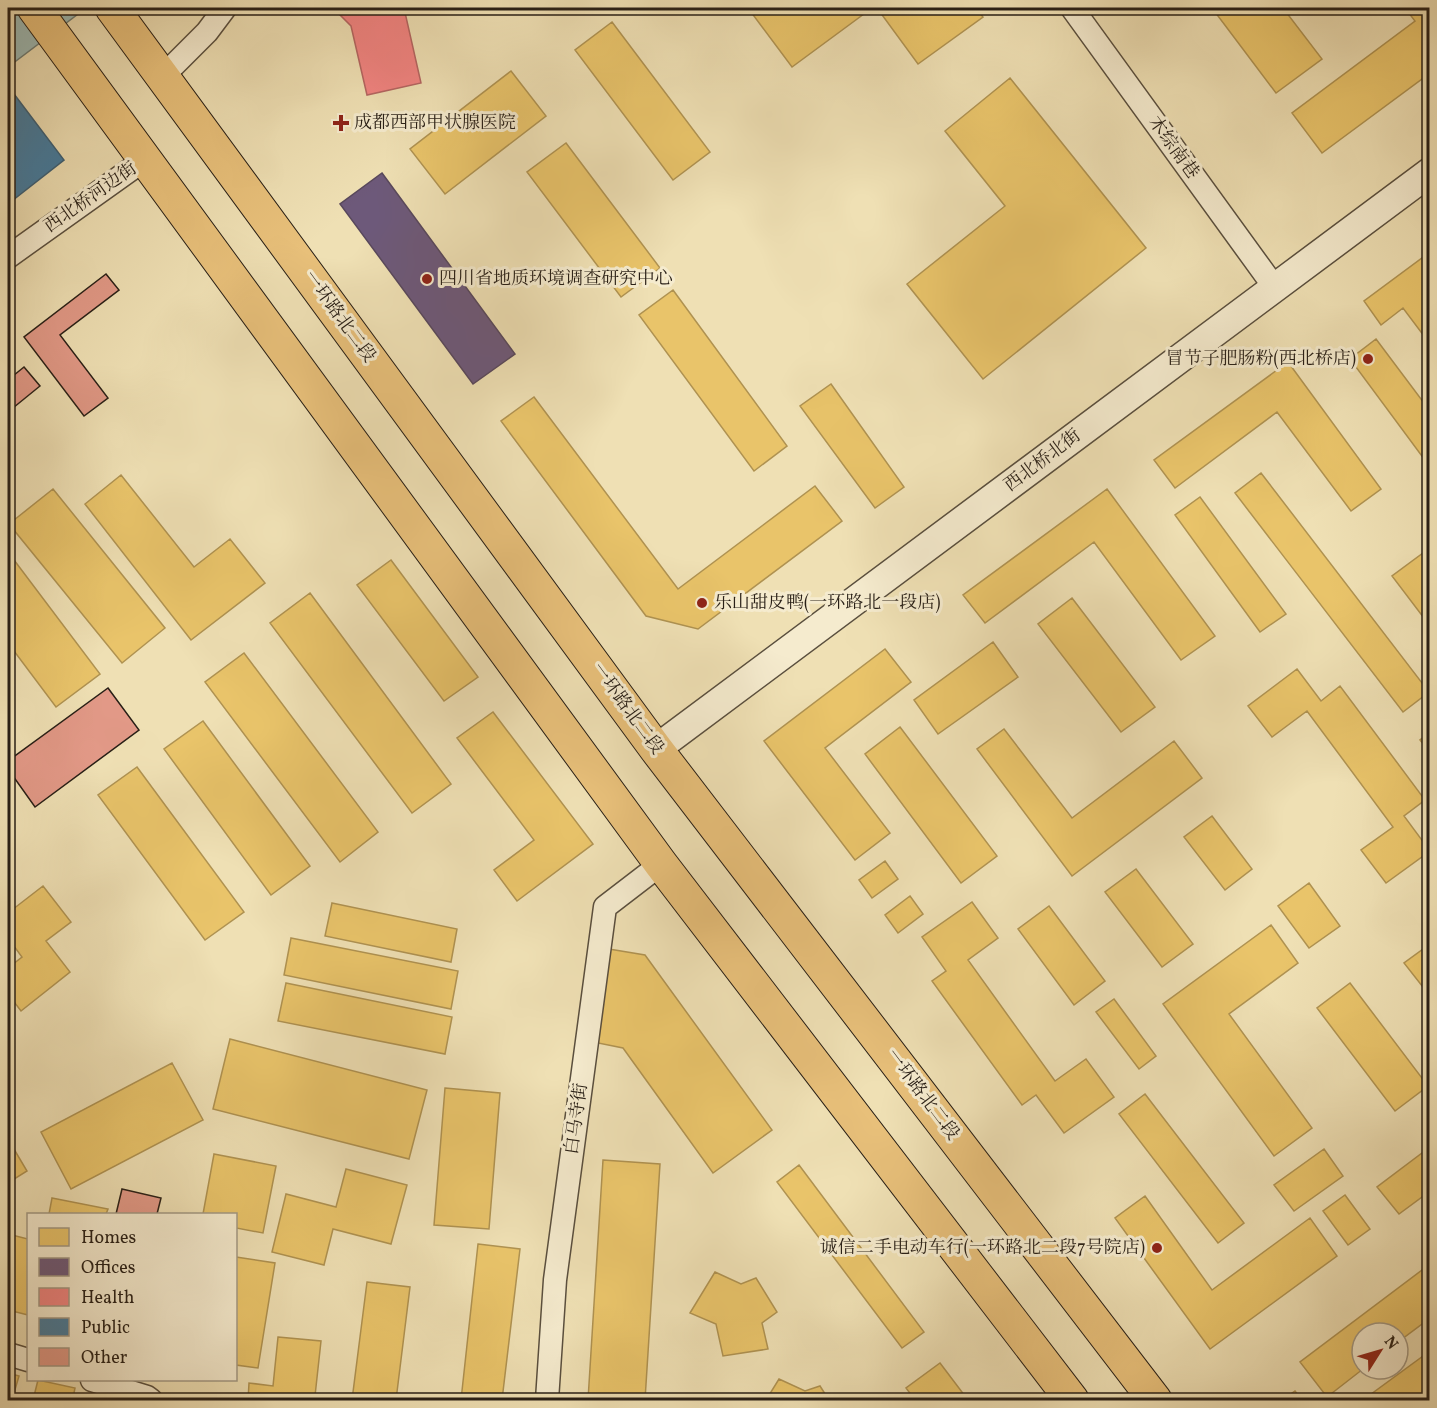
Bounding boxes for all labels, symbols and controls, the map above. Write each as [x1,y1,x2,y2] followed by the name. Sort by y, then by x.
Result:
[354,111,516,136] place label: 成都西部甲状腺医院
[1142,112,1204,184] street label: 木综南巷
[332,114,350,132] marker: 成都西部甲状腺医院
[40,157,142,239] street label: 西北桥河边街
[297,266,381,368] street label: 一环路北二段
[439,267,673,292] place label: 四川省地质环境调查研究中心
[420,272,434,286] marker: 四川省地质环境调查研究中心
[1166,347,1356,372] place label: 冒节子肥肠粉(西北桥店)
[1361,352,1375,366] marker: 冒节子肥肠粉(西北桥店)
[1000,424,1086,498] street label: 西北桥北街
[714,591,940,616] place label: 乐山甜皮鸭(一环路北一段店)
[695,596,709,610] marker: 乐山甜皮鸭(一环路北一段店)
[585,658,669,760] street label: 一环路北二段
[880,1044,964,1146] street label: 一环路北二段
[560,1082,594,1156] street label: 白马寺街
[27,1213,237,1381] legend
[81,1226,136,1251] text: Homes
[820,1236,1145,1261] place label: 诚信二手电动车行(一环路北二段7号院店)
[1150,1241,1164,1255] marker: 诚信二手电动车行(一环路北二段7号院店)
[81,1256,136,1281] text: Offices
[81,1286,135,1311] text: Health
[81,1316,130,1341] text: Public
[1350,1321,1410,1381] north arrow
[1378,1332,1403,1355] text: N
[81,1346,128,1371] text: Other

